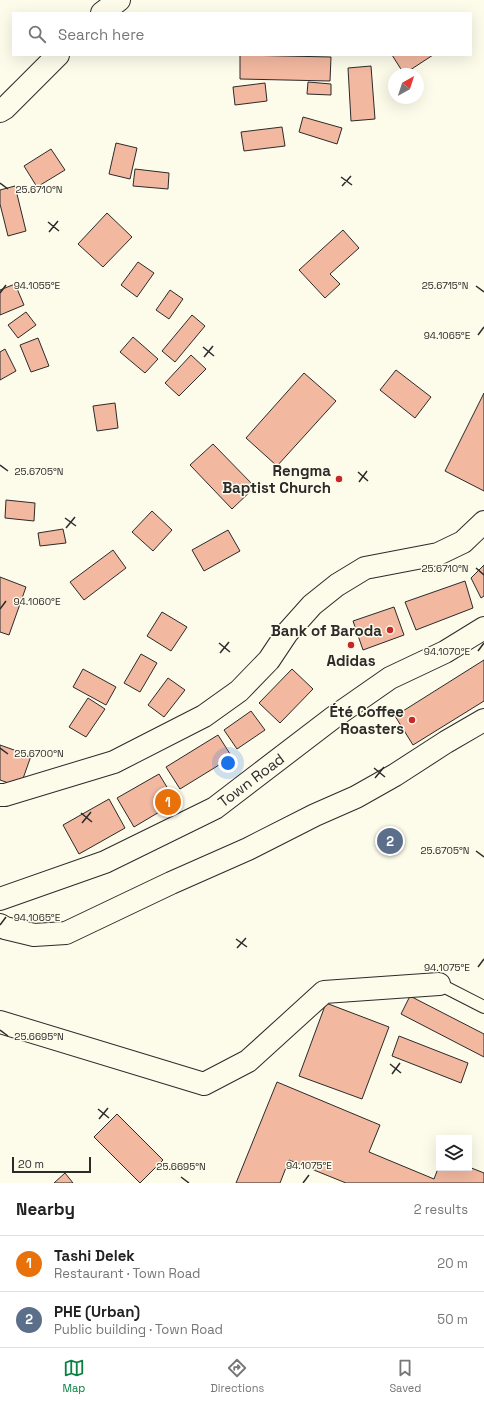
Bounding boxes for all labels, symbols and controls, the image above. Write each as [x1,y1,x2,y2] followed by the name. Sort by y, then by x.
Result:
[12,12,472,56] search box
[26,23,48,45] icon: search
[58,25,144,44] text: Search here
[388,68,424,104] north arrow
[15,183,63,196] text: 25.6710°N
[14,279,61,292] text: 94.1055°E
[422,279,468,292] text: 25.6715°N
[424,329,471,342] text: 94.1065°E
[222,461,331,497] place label: Rengma Baptist Church
[15,465,63,478] text: 25.6705°N
[334,474,344,484] marker: Rengma Baptist Church
[421,562,469,575] text: 25.6710°N
[13,595,61,608] text: 94.1060°E
[271,621,382,640] place label: Bank of Baroda
[385,625,395,635] marker: Bank of Baroda
[346,640,356,650] marker: Adidas
[424,645,471,658] text: 94.1070°E
[326,651,376,670] place label: Adidas
[330,702,404,738] place label: Été Coffee Roasters
[407,715,417,725] marker: Été Coffee Roasters
[14,747,64,760] text: 25.6700°N
[214,749,288,811] street label: Town Road
[218,753,238,773] your location
[155,787,181,817] pin: 1
[377,826,403,856] pin: 2
[421,844,469,857] text: 25.6705°N
[14,911,61,924] text: 94.1065°E
[424,961,470,974] text: 94.1075°E
[14,1030,64,1043] text: 25.6695°N
[436,1135,472,1171] map controls
[436,1135,472,1171] button: layers
[12,1155,91,1174] scale bar
[18,1157,44,1171] text: 20 m
[286,1159,332,1172] text: 94.1075°E
[156,1160,206,1173] text: 25.6695°N
[16,1198,75,1220] text: Nearby
[414,1201,468,1218] text: 2 results
[54,1246,135,1265] text: Tashi Delek
[26,1255,32,1272] text: 1
[437,1255,468,1272] text: 20 m
[54,1265,200,1282] text: Restaurant · Town Road
[54,1302,140,1321] text: PHE (Urban)
[25,1311,33,1328] text: 2
[437,1311,468,1328] text: 50 m
[54,1321,223,1338] text: Public building · Town Road
[63,1357,85,1395] tab: Map
[210,1357,264,1395] tab: Directions
[389,1357,421,1395] tab: Saved

